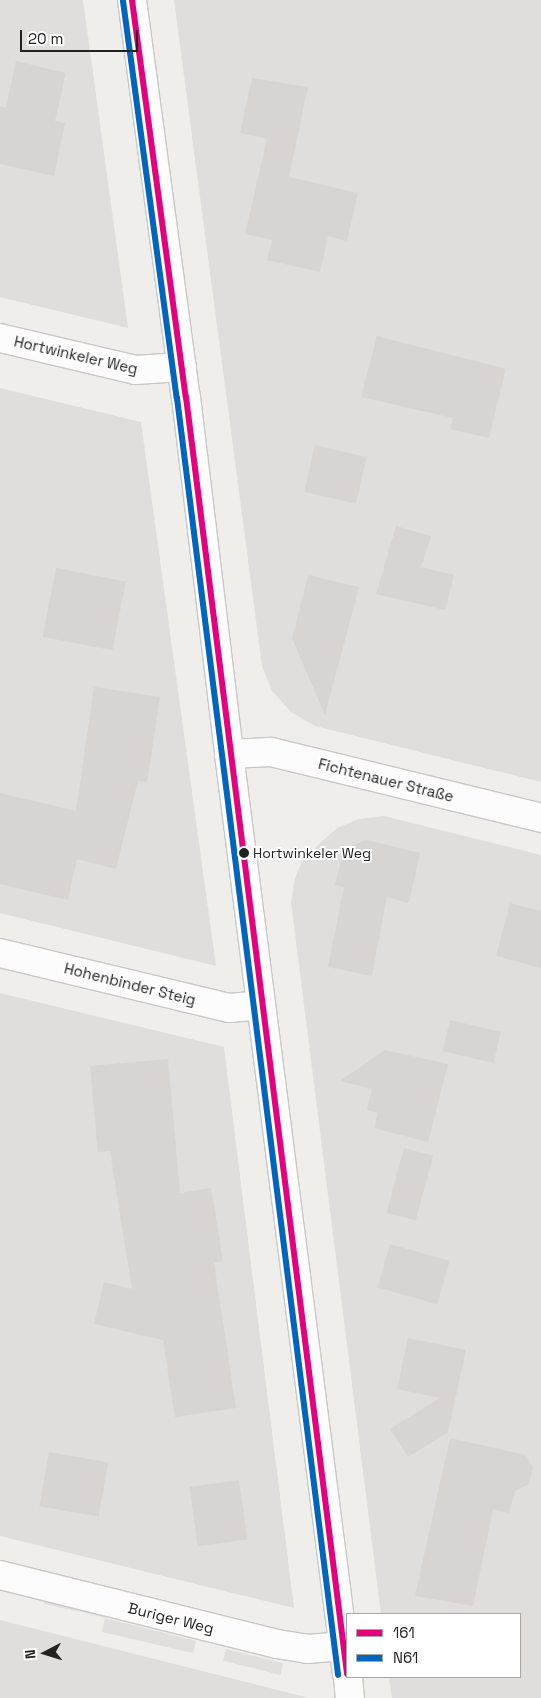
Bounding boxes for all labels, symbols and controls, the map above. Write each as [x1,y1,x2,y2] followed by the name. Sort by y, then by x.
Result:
[22,20,140,52] scale bar
[28,29,63,48] text: 20 m
[12,332,140,378] street label: Hortwinkeler Weg
[316,754,456,806] street label: Fichtenauer Straße
[253,845,371,861] place label: Hortwinkeler Weg
[239,848,249,858] marker: Hortwinkeler Weg
[62,959,198,1009] street label: Hohenbinder Steig
[126,1599,216,1637] street label: Buriger Weg
[346,1613,521,1678] legend
[393,1623,415,1642] text: 161
[20,1628,70,1678] north arrow
[393,1648,418,1667] text: N61
[21,1649,39,1660] text: N

